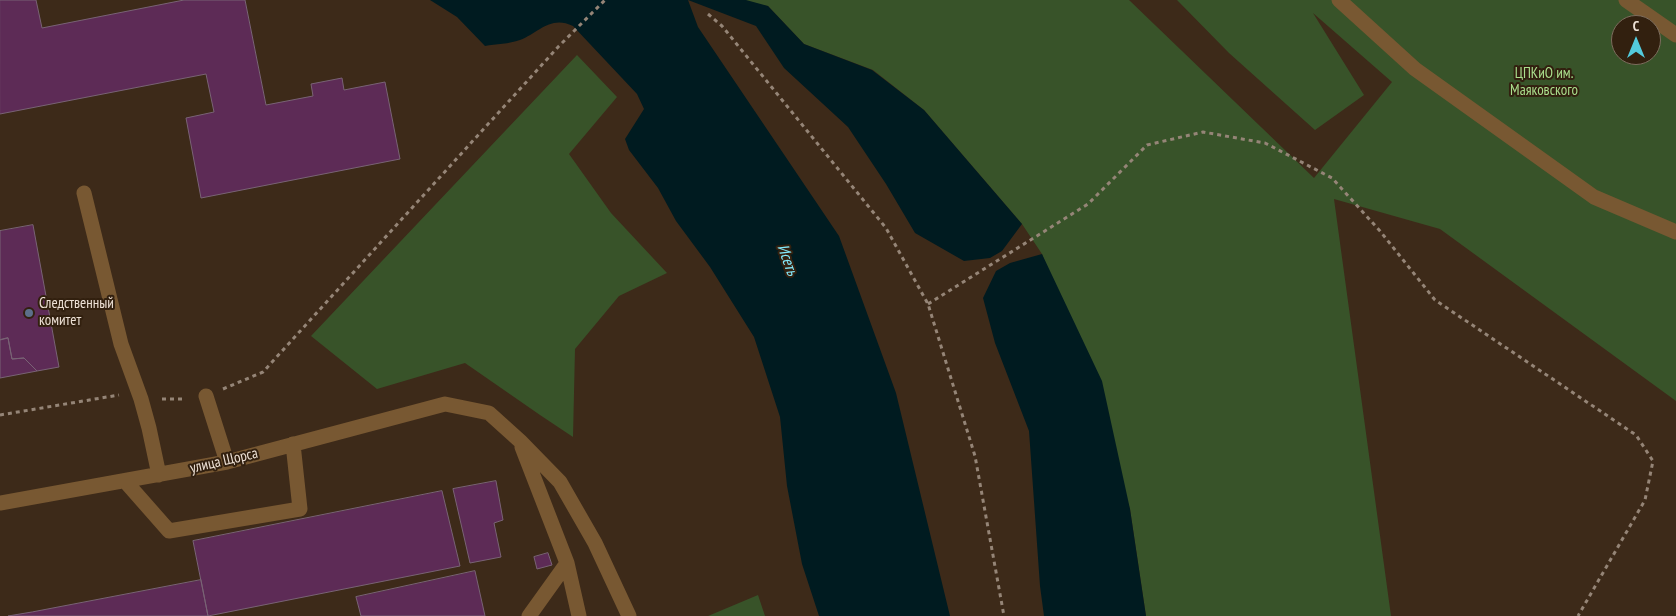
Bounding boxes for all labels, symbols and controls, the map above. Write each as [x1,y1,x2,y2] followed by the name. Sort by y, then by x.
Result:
[1611,15,1661,65] north arrow
[1633,17,1639,35] text: С
[1510,65,1578,100] park label: ЦПКиО им. Маяковского
[773,242,801,278] water label: Исеть
[39,295,114,330] place label: Следственный комитет
[23,307,35,319] marker: Следственный комитет
[188,444,260,478] street label: улица Щорса

